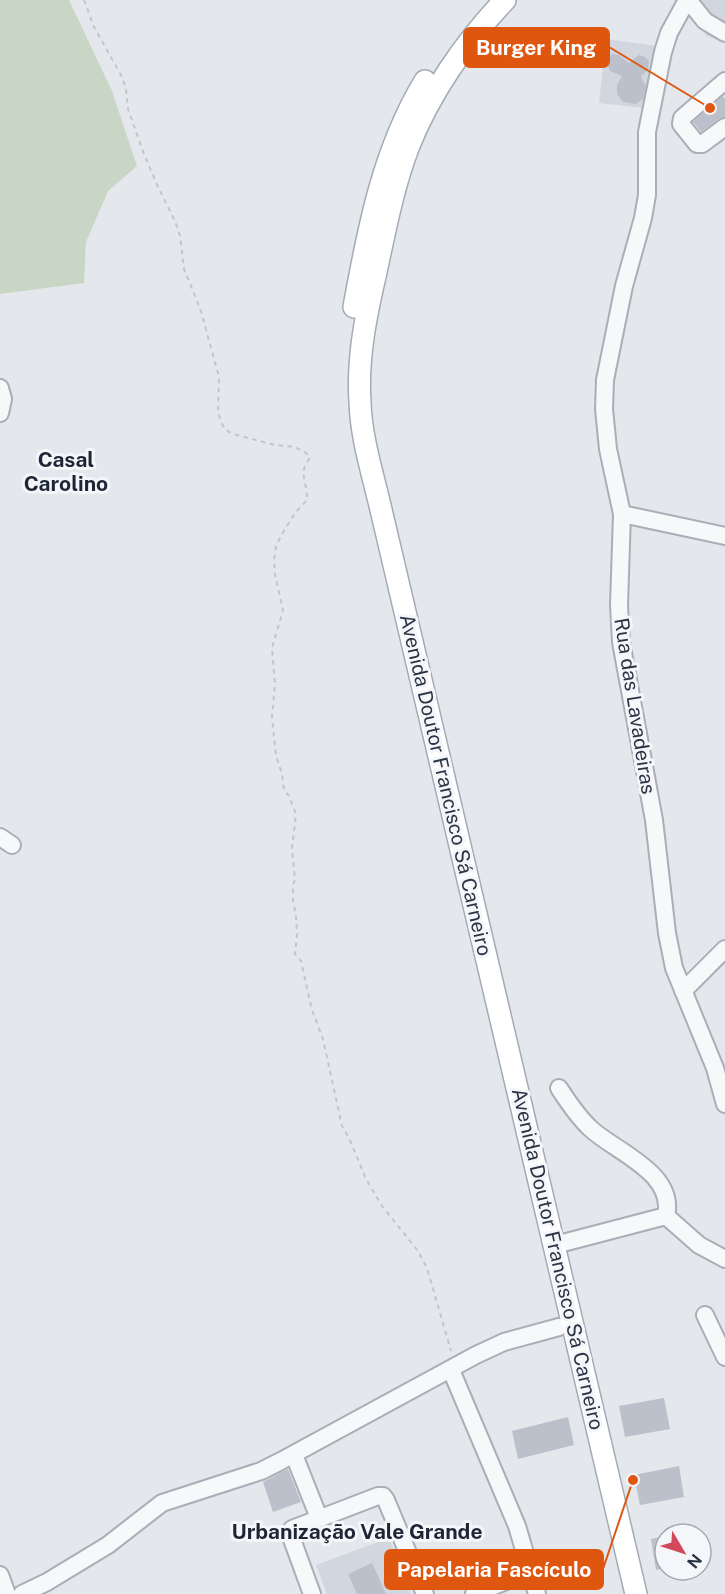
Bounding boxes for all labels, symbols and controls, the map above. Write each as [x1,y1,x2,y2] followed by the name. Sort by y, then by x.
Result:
[464,28,609,67] callout: Burger King
[476,35,596,60] text: Burger King
[24,447,108,496] district label: Casal Carolino
[395,612,497,958] street label: Avenida Doutor Francisco Sá Carneiro
[609,616,661,796] street label: Rua das Lavadeiras
[507,1086,609,1432] street label: Avenida Doutor Francisco Sá Carneiro
[231,1519,483,1544] district label: Urbanização Vale Grande
[653,1522,713,1582] north arrow
[385,1550,603,1589] callout: Papelaria Fascículo
[683,1550,706,1572] text: N
[397,1557,591,1582] text: Papelaria Fascículo

